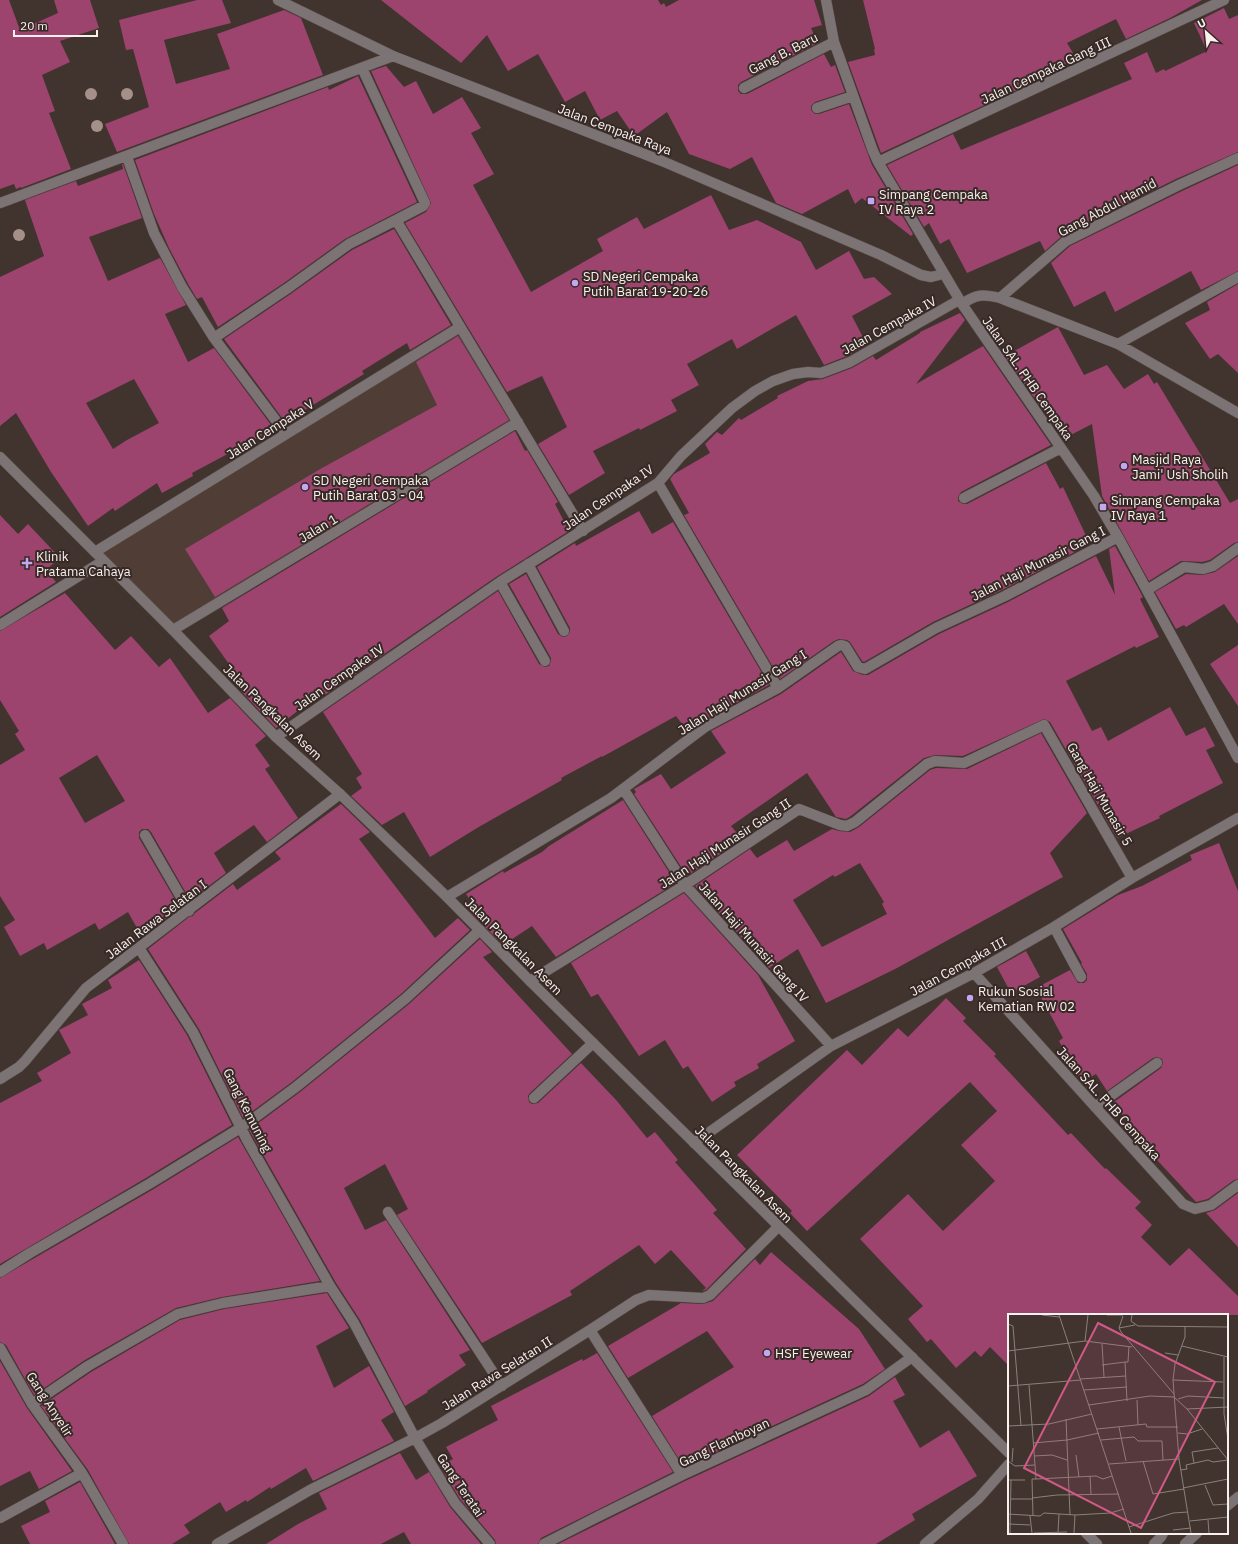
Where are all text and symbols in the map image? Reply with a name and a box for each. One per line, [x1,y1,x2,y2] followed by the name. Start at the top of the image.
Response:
[14,12,97,38] scale bar
[1186,12,1226,52] north arrow
[1195,15,1208,31] text: U
[20,18,48,33] text: 20 m
[746,29,821,78] street label: Gang B. Baru
[979,33,1114,108] street label: Jalan Cempaka Gang III
[555,100,674,159] street label: Jalan Cempaka Raya
[1055,174,1159,241] street label: Gang Abdul Hamid
[879,186,988,218] place label: Simpang Cempaka IV Raya 2
[866,196,876,206] marker: Simpang Cempaka IV Raya 2
[583,268,708,300] place label: SD Negeri Cempaka Putih Barat 19-20-26
[570,278,580,288] marker: SD Negeri Cempaka Putih Barat 19-20-26
[839,292,940,358] street label: Jalan Cempaka IV
[978,313,1077,444] street label: Jalan SAL. PHB Cempaka
[223,396,317,463] street label: Jalan Cempaka V
[1132,451,1228,483] place label: Masjid Raya Jami' Ush Sholih
[560,461,657,534] street label: Jalan Cempaka IV
[1119,461,1129,471] marker: Masjid Raya Jami' Ush Sholih
[313,472,429,504] place label: SD Negeri Cempaka Putih Barat 03 - 04
[300,482,310,492] marker: SD Negeri Cempaka Putih Barat 03 - 04
[1111,492,1220,524] place label: Simpang Cempaka IV Raya 1
[1098,502,1108,512] marker: Simpang Cempaka IV Raya 1
[296,510,341,547] street label: Jalan 1
[968,522,1108,605] street label: Jalan Haji Munasir Gang I
[36,548,131,580] place label: Klinik Pratama Cahaya
[21,557,33,569] marker: Klinik Pratama Cahaya
[291,640,387,715] street label: Jalan Cempaka IV
[675,646,810,739] street label: Jalan Haji Munasir Gang I
[220,661,326,764] street label: Jalan Pangkalan Asem
[1063,740,1136,849] street label: Gang Haji Munasir 5
[656,794,794,892] street label: Jalan Haji Munasir Gang II
[103,876,210,963] street label: Jalan Rawa Selatan I
[695,879,812,1006] street label: Jalan Haji Munasir Gang IV
[461,894,566,999] street label: Jalan Pangkalan Asem
[907,933,1010,1000] street label: Jalan Cempaka III
[978,983,1075,1015] place label: Rukun Sosial Kematian RW 02
[965,993,975,1003] marker: Rukun Sosial Kematian RW 02
[1053,1043,1164,1164] street label: Jalan SAL. PHB Cempaka
[219,1065,276,1155] street label: Gang Kemuning
[691,1122,796,1227] street label: Jalan Pangkalan Asem
[1008,1314,1228,1534] inset map
[439,1333,556,1414] street label: Jalan Rawa Selatan II
[775,1345,852,1362] place label: HSF Eyewear
[762,1348,772,1358] marker: HSF Eyewear
[22,1369,77,1440] street label: Gang Anyelir
[676,1414,772,1471] street label: Gang Flamboyan
[433,1450,488,1520] street label: Gang Teratai

